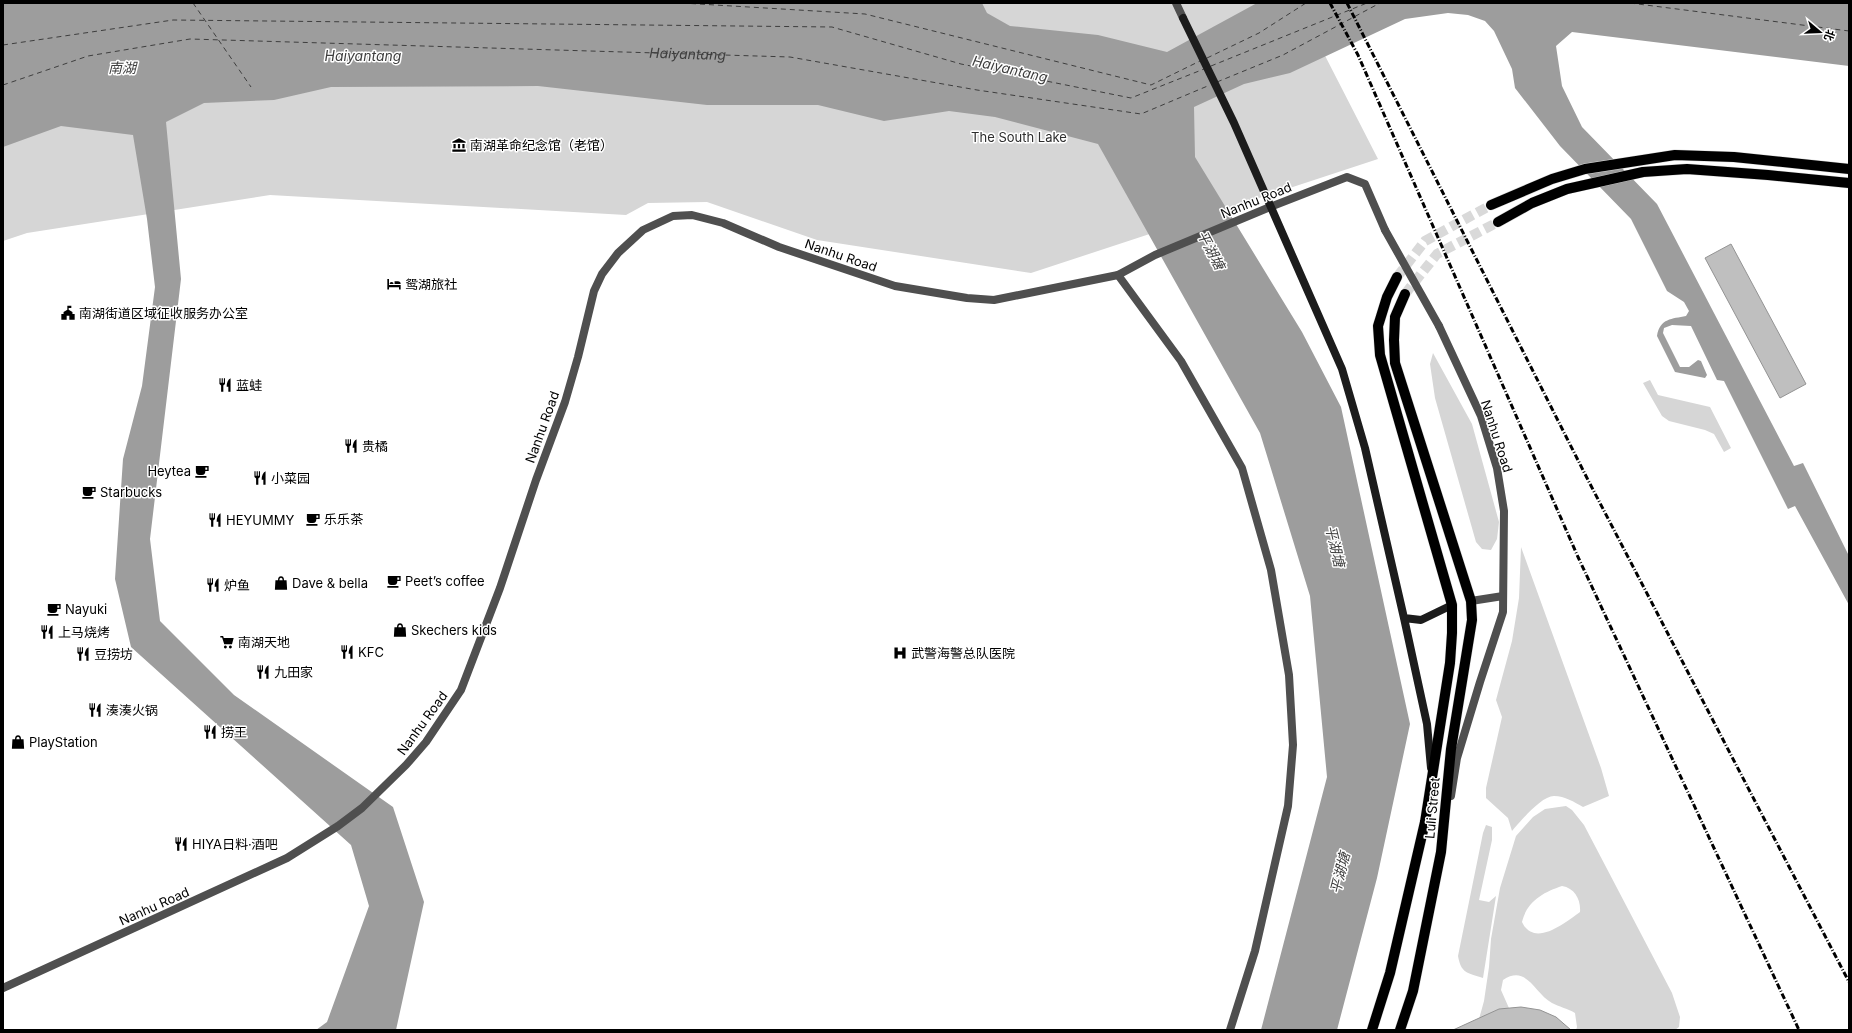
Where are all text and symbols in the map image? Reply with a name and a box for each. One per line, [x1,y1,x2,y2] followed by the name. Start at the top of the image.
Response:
[1800,12,1840,52] north arrow
[1821,28,1838,43] text: 北
[649,44,727,63] water label: Haiyantang
[325,47,402,64] water label: Haiyantang
[971,52,1050,86] water label: Haiyantang
[108,59,138,76] water label: 南湖
[971,129,1067,145] park label: The South Lake
[451,137,467,153] museum icon: 南湖革命纪念馆（老馆）
[470,137,613,153] place label: 南湖革命纪念馆（老馆）
[1218,179,1294,221] street label: Nanhu Road
[1194,227,1230,274] water label: 平湖塘
[803,235,879,275] street label: Nanhu Road
[386,276,402,292] hotel icon: 鸳湖旅社
[405,276,457,292] place label: 鸳湖旅社
[60,305,76,321] public building icon: 南湖街道区域征收服务办公室
[79,305,248,321] place label: 南湖街道区域征收服务办公室
[217,377,233,393] restaurant icon: 蓝蛙
[236,377,262,393] place label: 蓝蛙
[522,389,562,465] street label: Nanhu Road
[1478,398,1516,474] street label: Nanhu Road
[343,438,359,454] restaurant icon: 贵橘
[362,438,388,454] place label: 贵橘
[147,463,191,479] place label: Heytea
[194,463,210,479] cafe icon: Heytea
[252,470,268,486] restaurant icon: 小菜园
[271,470,310,486] place label: 小菜园
[81,484,97,500] cafe icon: Starbucks
[100,484,162,500] place label: Starbucks
[305,511,321,527] cafe icon: 乐乐茶
[324,511,364,527] place label: 乐乐茶
[207,512,223,528] restaurant icon: HEYUMMY
[226,512,294,528] place label: HEYUMMY
[1322,524,1349,570] water label: 平湖塘
[386,573,402,589] cafe icon: Peet’s coffee
[405,573,485,589] place label: Peet’s coffee
[273,575,289,591] shop icon: Dave & bella
[292,575,368,591] place label: Dave & bella
[205,577,221,593] restaurant icon: 炉鱼
[224,577,250,593] place label: 炉鱼
[46,601,62,617] cafe icon: Nayuki
[65,601,107,617] place label: Nayuki
[392,622,408,638] shop icon: Skechers kids
[411,622,497,638] place label: Skechers kids
[39,624,55,640] restaurant icon: 上马烧烤
[58,624,110,640] place label: 上马烧烤
[219,634,235,650] supermarket icon: 南湖天地
[238,634,290,650] place label: 南湖天地
[339,644,355,660] restaurant icon: KFC
[358,644,384,660] place label: KFC
[892,645,908,661] hospital icon: 武警海警总队医院
[911,645,1015,661] place label: 武警海警总队医院
[75,646,91,662] restaurant icon: 豆捞坊
[94,646,133,662] place label: 豆捞坊
[255,664,271,680] restaurant icon: 九田家
[274,664,313,680] place label: 九田家
[393,688,451,758] street label: Nanhu Road
[87,702,103,718] restaurant icon: 湊湊火锅
[106,702,158,718] place label: 湊湊火锅
[202,724,218,740] restaurant icon: 捞王
[221,724,247,740] place label: 捞王
[10,734,26,750] shop icon: PlayStation
[29,734,98,750] place label: PlayStation
[1421,777,1443,839] street label: Luli Street
[173,836,189,852] restaurant icon: HIYA日料·酒吧
[192,836,278,852] place label: HIYA日料·酒吧
[1326,849,1353,895] water label: 平湖塘
[116,883,192,929] street label: Nanhu Road

